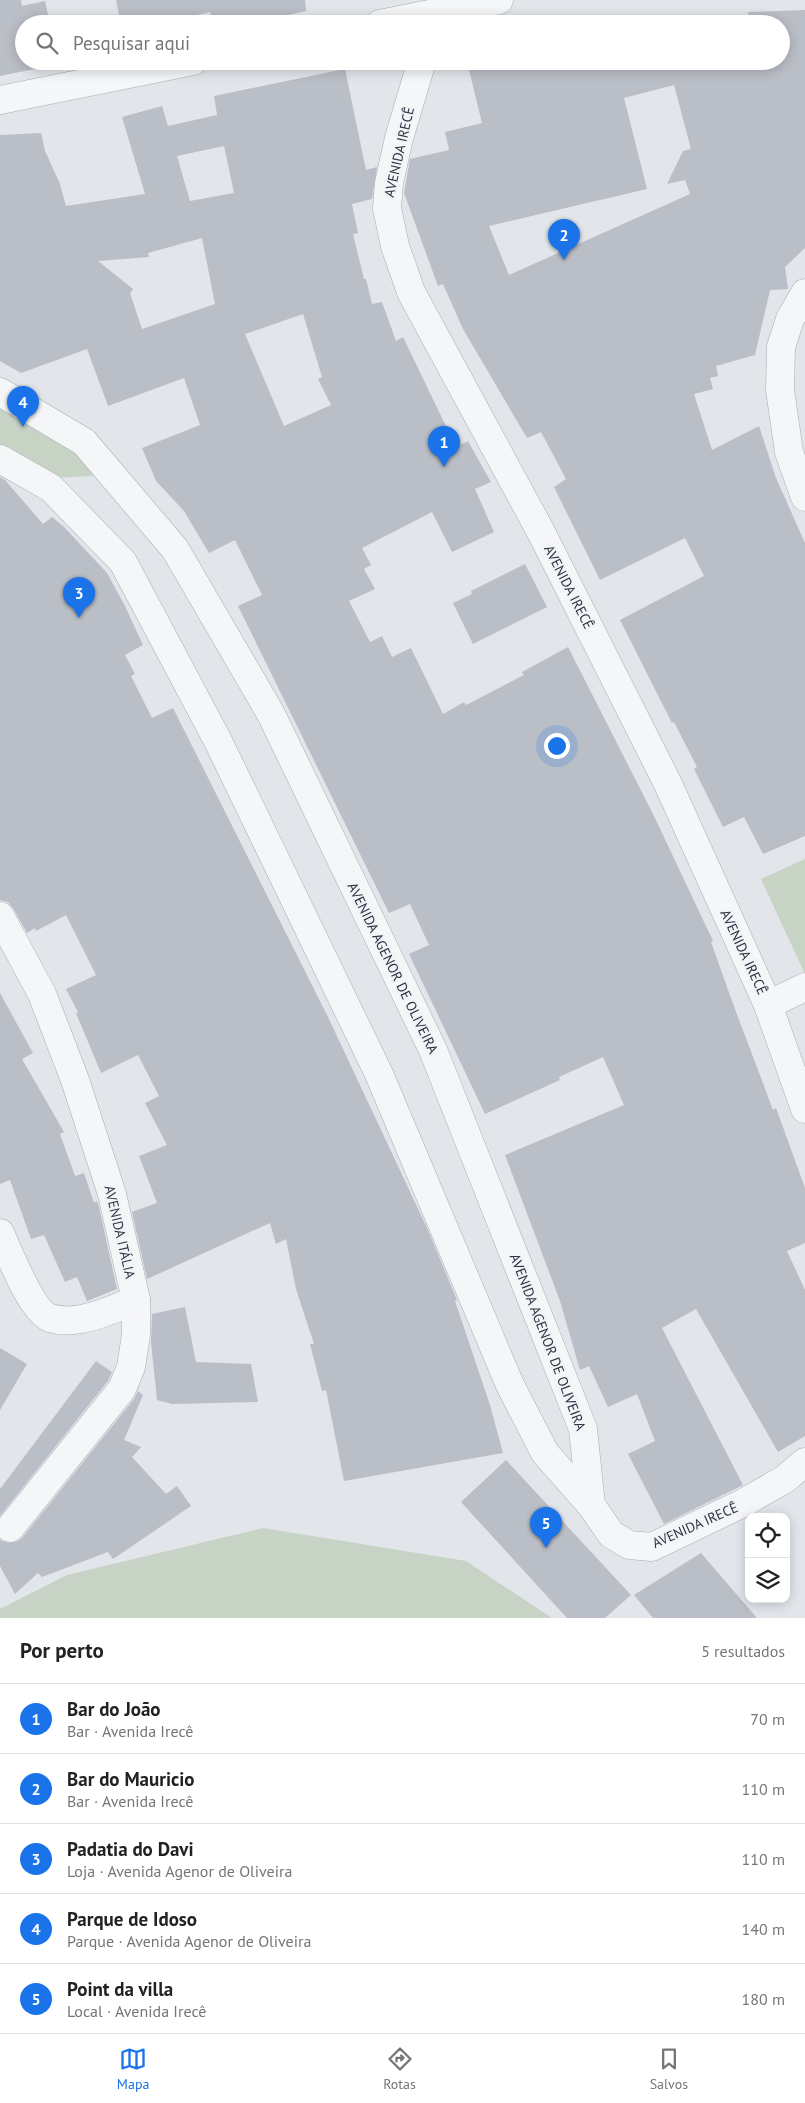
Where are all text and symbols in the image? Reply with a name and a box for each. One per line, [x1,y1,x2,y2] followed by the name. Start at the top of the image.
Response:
[15,15,790,70] search box
[33,29,61,57] icon: search
[73,31,190,55] text: Pesquisar aqui
[380,105,418,199] street label: AVENIDA IRECÊ
[548,219,580,260] pin: 2
[7,386,39,427] pin: 4
[428,426,460,467] pin: 1
[540,542,598,632] street label: AVENIDA IRECÊ
[63,577,95,618] pin: 3
[544,733,570,759] your location
[344,879,443,1057] street label: AVENIDA AGENOR DE OLIVEIRA
[716,906,772,998] street label: AVENIDA IRECÊ
[101,1184,140,1281] street label: AVENIDA ITÁLIA
[506,1251,590,1434] street label: AVENIDA AGENOR DE OLIVEIRA
[649,1498,741,1552] street label: AVENIDA IRECÊ
[530,1507,562,1548] pin: 5
[745,1513,790,1603] map controls
[745,1513,790,1558] button: locate
[745,1558,790,1603] button: layers
[20,1637,104,1664] text: Por perto
[701,1641,785,1661] text: 5 resultados
[67,1697,161,1721] text: Bar do João
[31,1709,41,1729] text: 1
[750,1709,785,1729] text: 70 m
[67,1721,193,1741] text: Bar · Avenida Irecê
[67,1767,195,1791] text: Bar do Mauricio
[31,1779,41,1799] text: 2
[742,1779,785,1799] text: 110 m
[67,1791,193,1811] text: Bar · Avenida Irecê
[67,1837,194,1861] text: Padatia do Davi
[31,1849,41,1869] text: 3
[742,1849,785,1869] text: 110 m
[67,1861,292,1881] text: Loja · Avenida Agenor de Oliveira
[67,1907,197,1931] text: Parque de Idoso
[31,1919,41,1939] text: 4
[742,1919,785,1939] text: 140 m
[67,1931,311,1951] text: Parque · Avenida Agenor de Oliveira
[67,1977,173,2001] text: Point da villa
[31,1989,41,2009] text: 5
[742,1989,785,2009] text: 180 m
[67,2001,206,2021] text: Local · Avenida Irecê
[117,2045,149,2093] tab: Mapa
[383,2045,416,2093] tab: Rotas
[650,2045,688,2093] tab: Salvos

